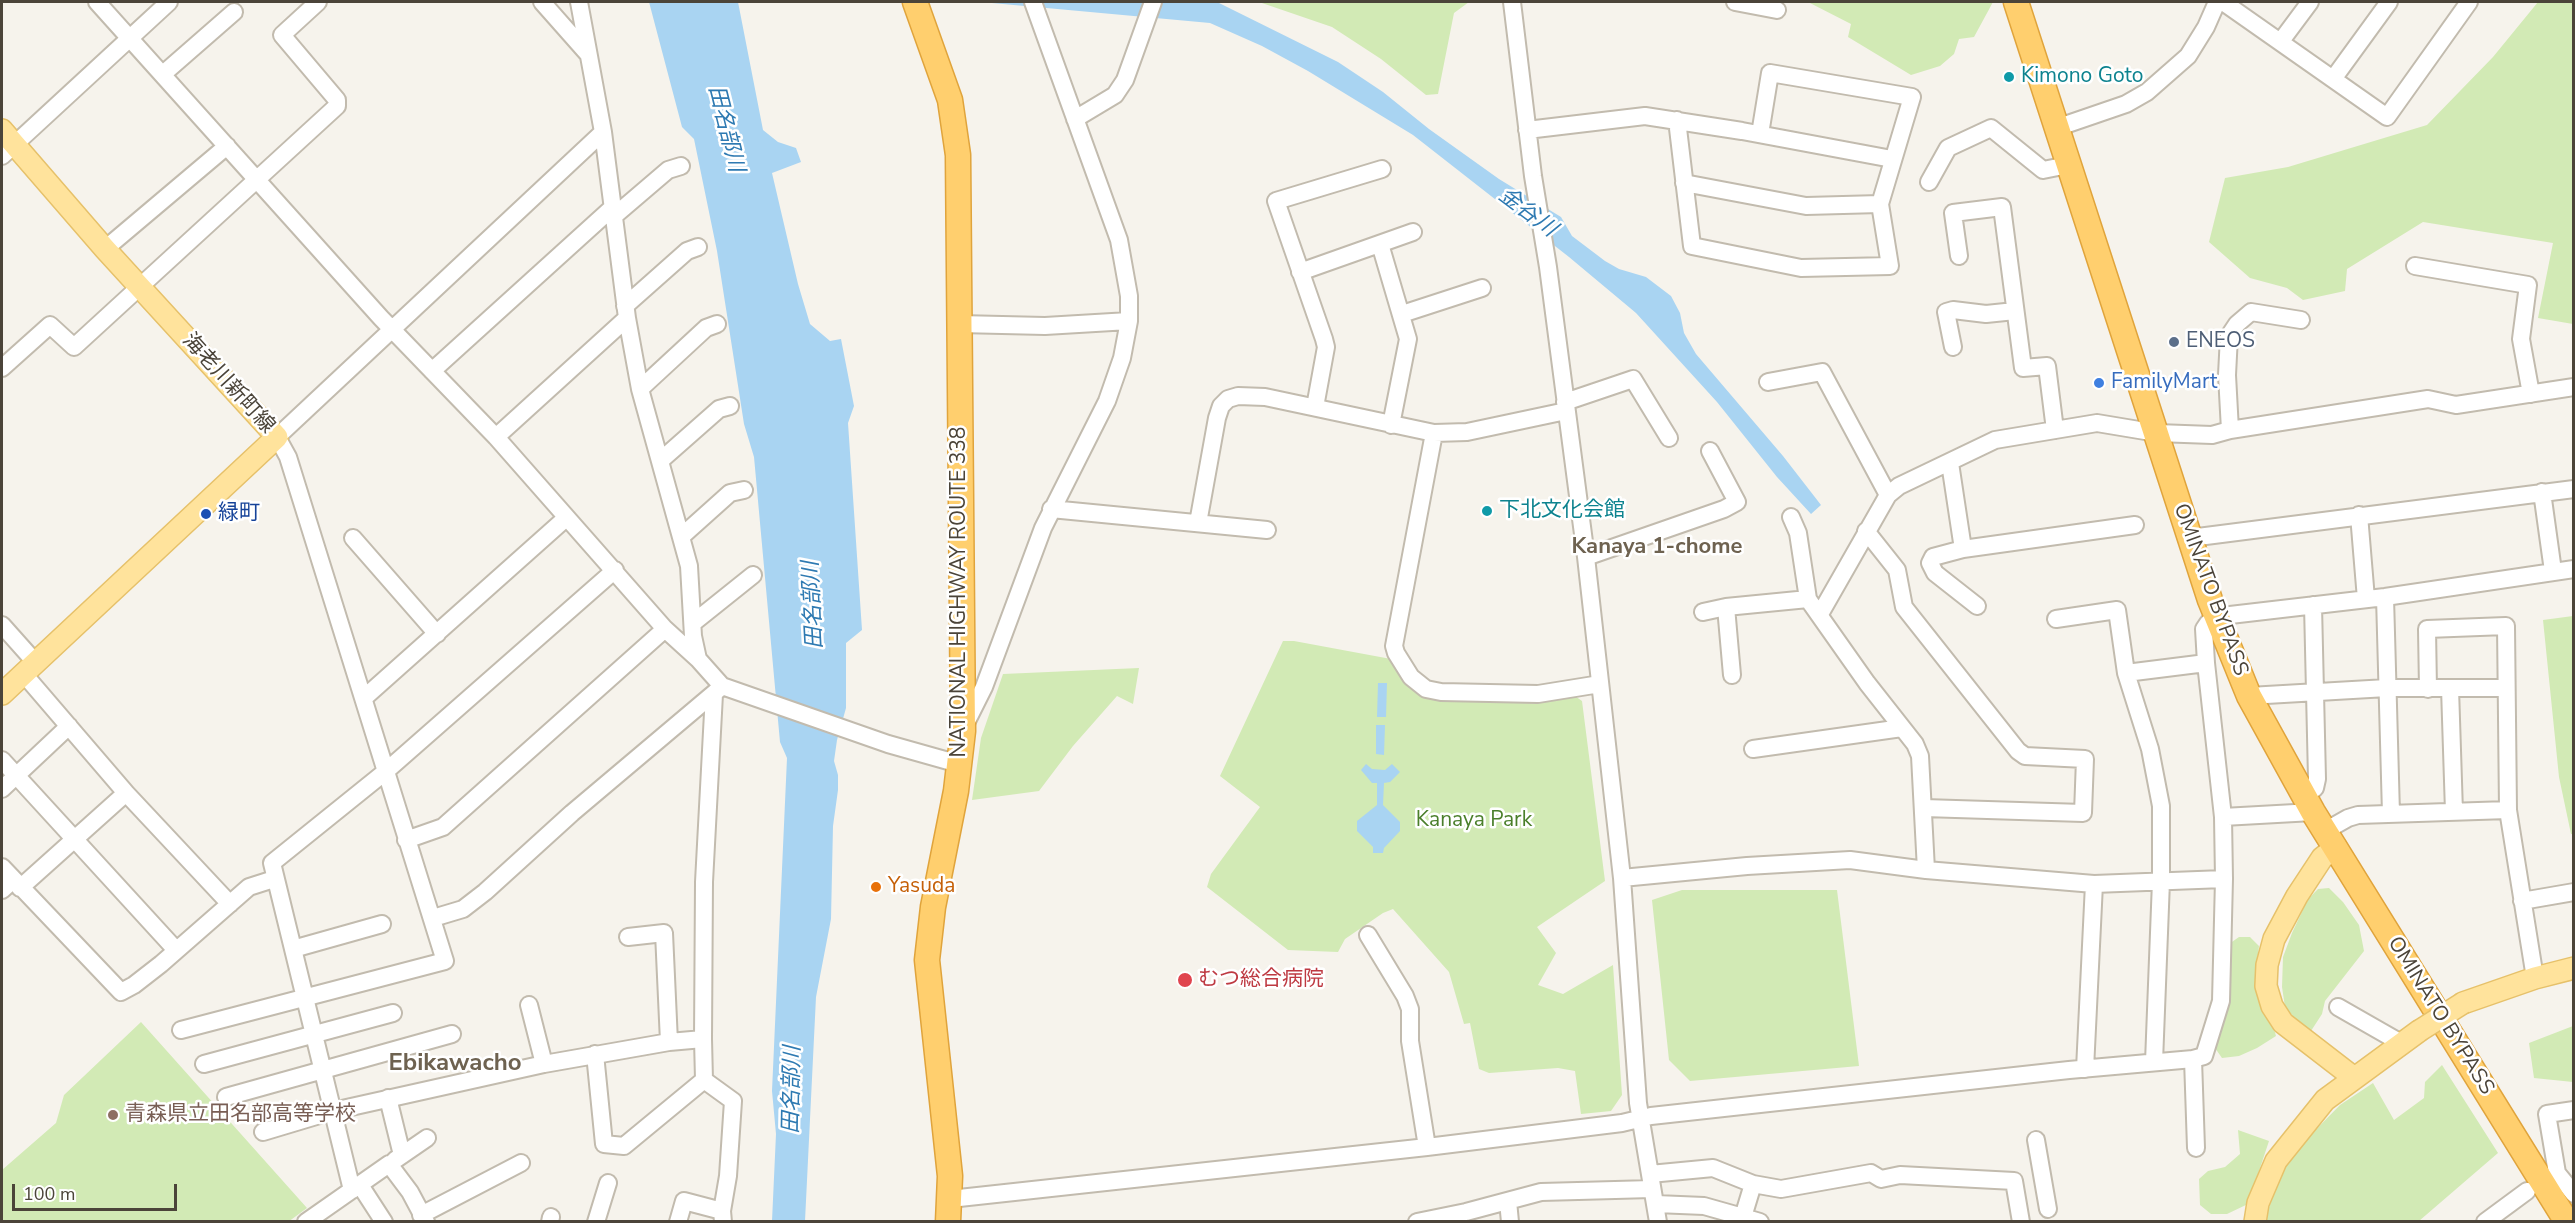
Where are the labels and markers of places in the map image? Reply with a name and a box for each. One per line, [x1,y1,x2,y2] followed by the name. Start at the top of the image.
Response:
[2021,64,2143,90] place label: Kimono Goto
[2002,70,2016,84] marker: Kimono Goto
[2186,329,2255,355] place label: ENEOS
[2167,335,2181,349] marker: ENEOS
[2111,370,2217,396] place label: FamilyMart
[2092,376,2106,390] marker: FamilyMart
[1499,498,1625,524] place label: 下北文化会館
[218,501,260,527] place label: 緑町
[1480,504,1494,518] marker: 下北文化会館
[199,507,213,521] marker: 緑町
[888,874,955,900] place label: Yasuda
[869,880,883,894] marker: Yasuda
[1198,967,1324,993] place label: むつ総合病院
[1176,971,1194,989] marker: むつ総合病院
[125,1102,356,1128] place label: 青森県立田名部高等学校
[106,1108,120,1122] marker: 青森県立田名部高等学校

